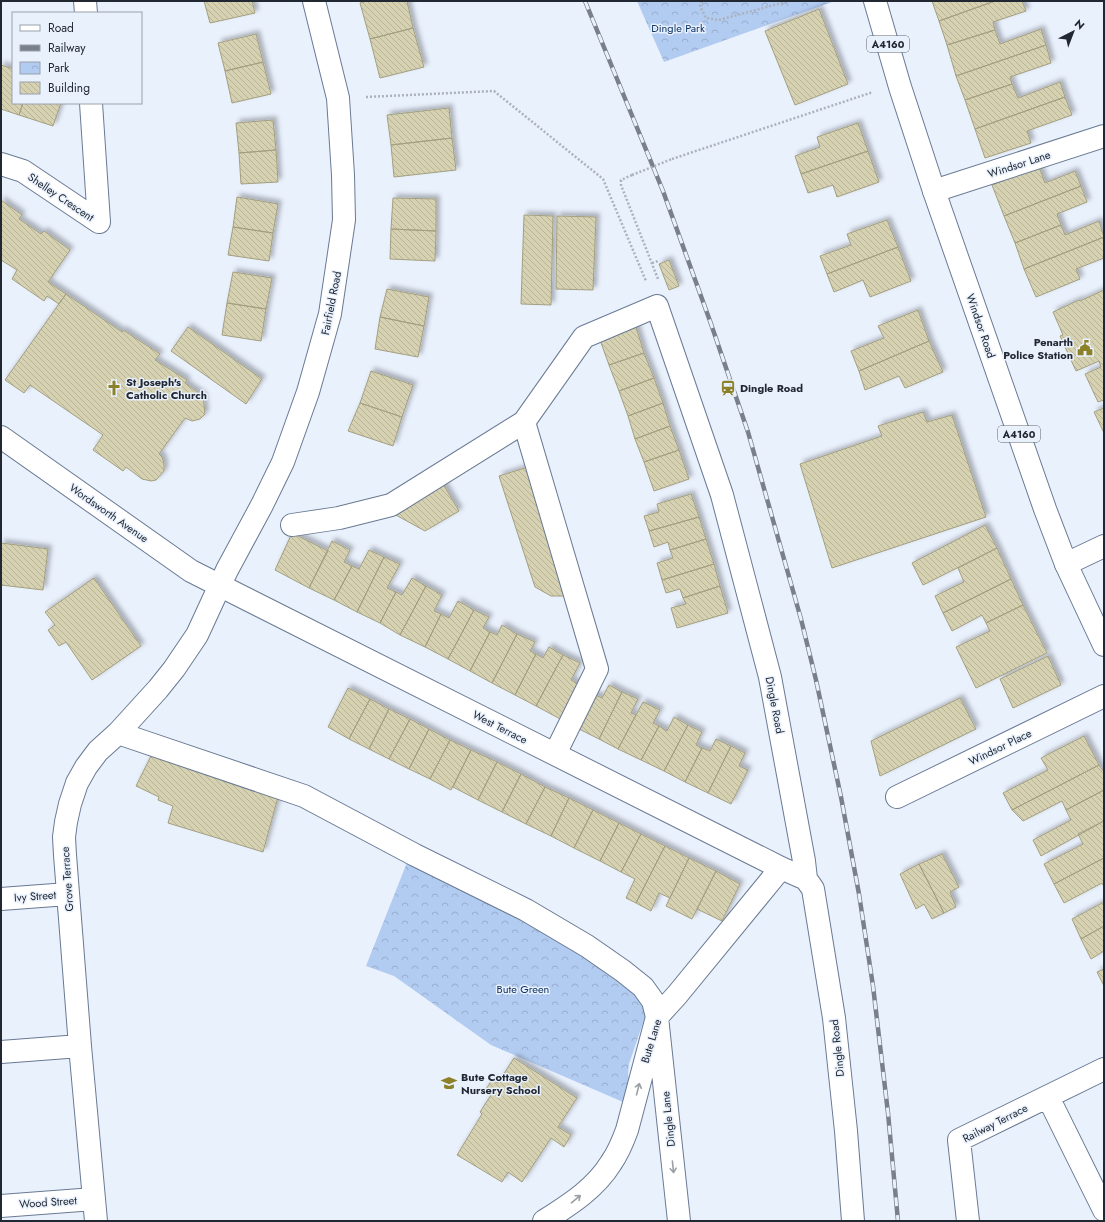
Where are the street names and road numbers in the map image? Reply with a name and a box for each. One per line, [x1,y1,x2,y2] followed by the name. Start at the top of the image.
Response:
[867,36,909,52] road number: A4160
[986,146,1053,182] street label: Windsor Lane
[25,169,98,225] street label: Shelley Crescent
[317,270,345,336] street label: Fairfield Road
[963,292,999,360] street label: Windsor Road
[998,426,1040,442] road number: A4160
[66,480,152,547] street label: Wordsworth Avenue
[762,675,788,735] street label: Dingle Road
[470,706,530,748] street label: West Terrace
[966,725,1034,769] street label: Windsor Place
[57,846,77,912] street label: Grove Terrace
[13,887,57,905] street label: Ivy Street
[637,1017,665,1065] street label: Bute Lane
[826,1019,848,1077] street label: Dingle Road
[657,1090,679,1147] street label: Dingle Lane
[960,1100,1031,1146] street label: Railway Terrace
[19,1192,78,1212] street label: Wood Street

